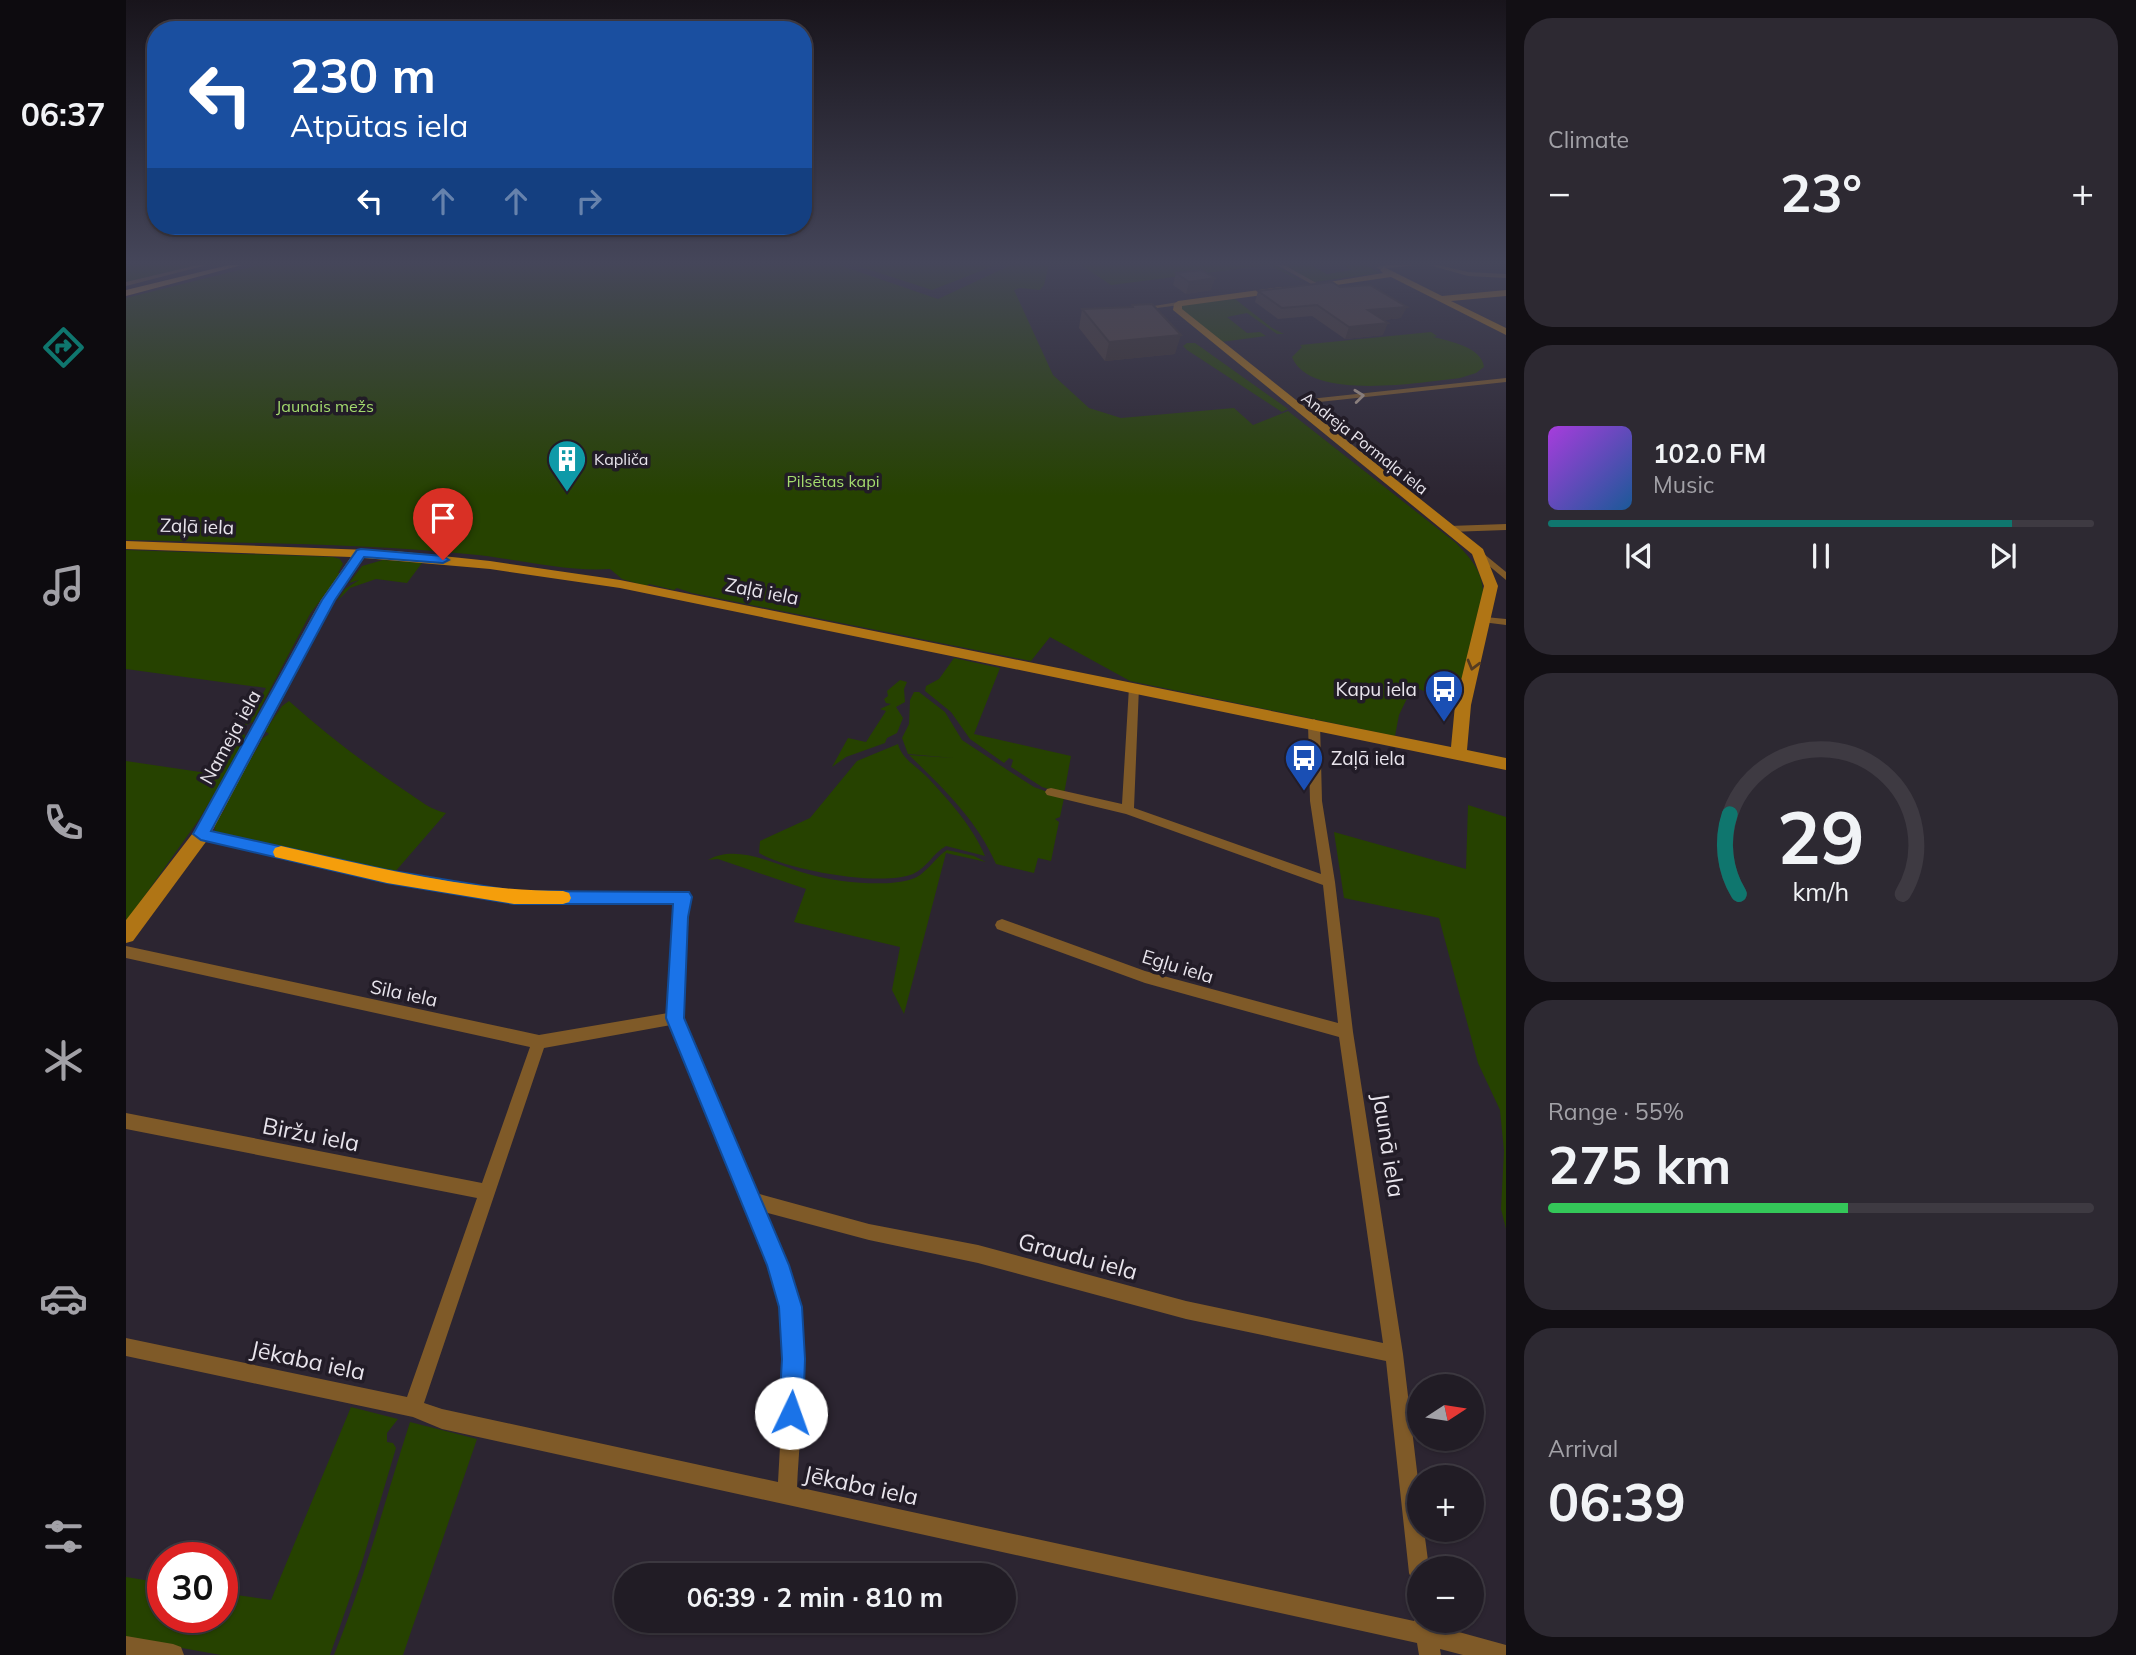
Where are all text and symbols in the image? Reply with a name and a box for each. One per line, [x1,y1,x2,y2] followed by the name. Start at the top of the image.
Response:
[290,44,436,105] text: 230 m
[175,49,266,140] icon: left
[21,94,105,134] text: 06:37
[290,105,468,145] text: Atpūtas iela
[1548,125,1629,154] text: Climate
[1780,160,1862,225] text: 23°
[1548,168,1571,216] text: −
[2071,168,2094,216] text: +
[351,182,389,220] icon: left
[424,182,462,220] icon: ahead
[497,182,535,220] icon: ahead
[570,182,608,220] icon: right
[39,323,88,372] icon: directions
[1298,387,1432,499] street label: Andreja Pormaļa iela
[1353,389,1364,404] one-way arrow
[276,396,374,416] park label: Jaunais mežs
[1653,437,1766,470] text: 102.0 FM
[546,438,588,493] building icon: Kapliča
[594,449,648,469] place label: Kapliča
[1653,470,1714,499] text: Music
[786,471,880,491] park label: Pilsētas kapi
[413,488,473,560] pin
[424,499,462,537] icon: arrive
[159,513,234,540] street label: Zaļā iela
[1620,537,1658,575] icon: previous
[1802,537,1840,575] icon: pause
[1984,537,2022,575] icon: next
[39,561,88,610] icon: music
[723,572,801,611] street label: Zaļā iela
[1467,659,1481,671] one-way arrow
[1423,668,1465,723] bus stop icon: Kapu iela
[1335,677,1417,701] place label: Kapu iela
[194,686,266,788] street label: Nameja iela
[1283,737,1325,792] bus stop icon: Zaļā iela
[1331,746,1405,771] place label: Zaļā iela
[1777,791,1865,882] text: 29
[39,798,88,847] icon: phone
[1793,875,1849,906] text: km/h
[1139,944,1217,989] street label: Egļu iela
[368,974,440,1012] street label: Sila iela
[39,1036,88,1085] icon: climate
[1366,1091,1412,1199] street label: Jaunā iela
[1548,1097,1684,1126] text: Range · 55%
[260,1110,362,1158] street label: Biržu iela
[1548,1132,1731,1197] text: 275 km
[1015,1226,1141,1286] street label: Graudu iela
[39,1274,88,1323] icon: car
[248,1334,368,1386] street label: Jēkaba iela
[1407,1374,1484,1451] north arrow
[1407,1374,1484,1633] map controls
[754,1376,828,1450] position arrow
[1548,1434,1618,1463] text: Arrival
[801,1459,921,1511] street label: Jēkaba iela
[1407,1465,1484,1542] button: +
[1548,1469,1686,1534] text: 06:39
[39,1512,88,1561] icon: filters
[147,1542,238,1633] speed limit sign: 30
[1407,1556,1484,1633] button: −
[687,1581,943,1614] text: 06:39 · 2 min · 810 m

